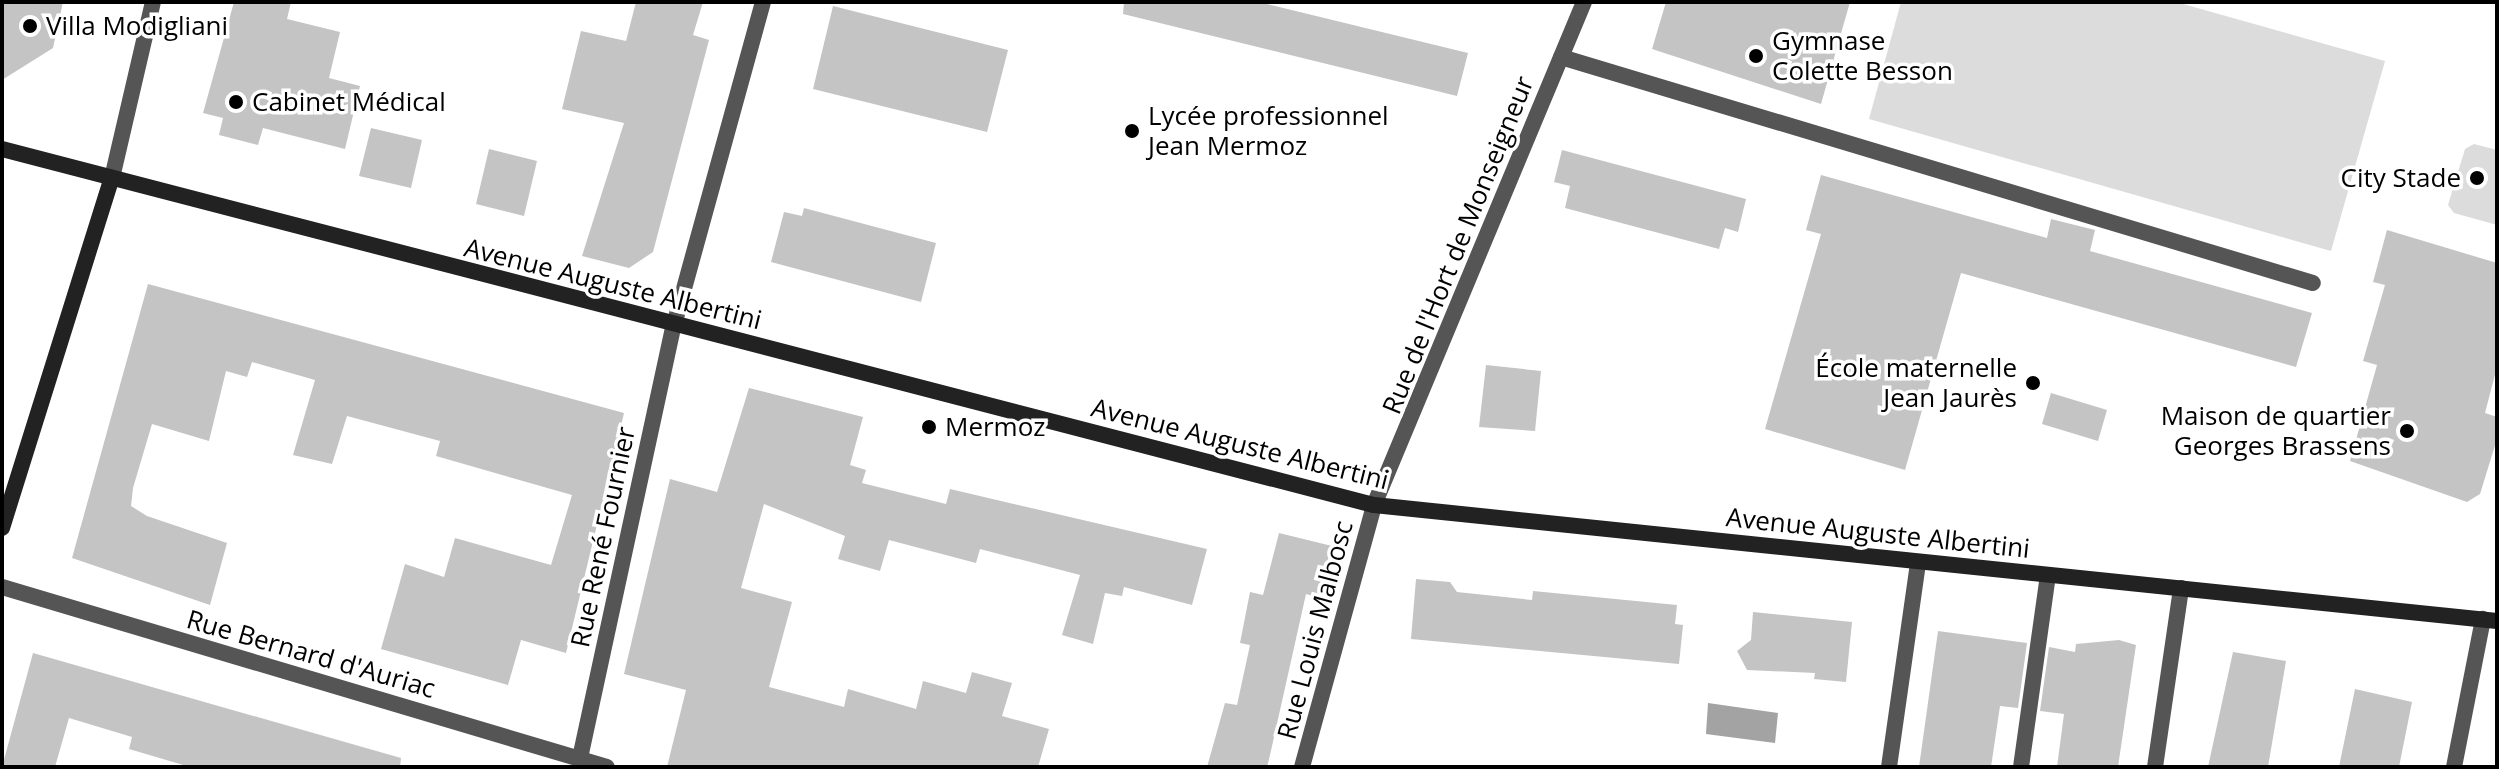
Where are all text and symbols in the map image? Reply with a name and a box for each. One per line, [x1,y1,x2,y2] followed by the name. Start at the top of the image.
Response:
[46,10,228,42] place label: Villa Modigliani
[21,17,39,35] marker: Villa Modigliani
[1772,25,1953,86] place label: Gymnase Colette Besson
[1747,47,1765,65] marker: Gymnase Colette Besson
[1376,72,1540,418] street label: Rue de l'Hort de Monseigneur
[252,86,446,118] place label: Cabinet Médical
[227,93,245,111] marker: Cabinet Médical
[1148,100,1389,162] place label: Lycée professionnel Jean Mermoz
[1123,122,1141,140] marker: Lycée professionnel Jean Mermoz
[2341,162,2461,194] place label: City Stade
[2468,169,2486,187] marker: City Stade
[461,232,765,336] street label: Avenue Auguste Albertini
[1815,352,2017,414] place label: École maternelle Jean Jaurès
[2024,374,2042,392] marker: École maternelle Jean Jaurès
[1088,392,1392,496] street label: Avenue Auguste Albertini
[2161,400,2391,462] place label: Maison de quartier Georges Brassens
[945,411,1046,443] place label: Mermoz
[920,418,938,436] marker: Mermoz
[2398,422,2416,440] marker: Maison de quartier Georges Brassens
[564,424,642,650] street label: Rue René Fournier
[1725,502,2031,564] street label: Avenue Auguste Albertini
[1271,517,1359,743] street label: Rue Louis Malbosc
[183,604,439,704] street label: Rue Bernard d'Auriac

